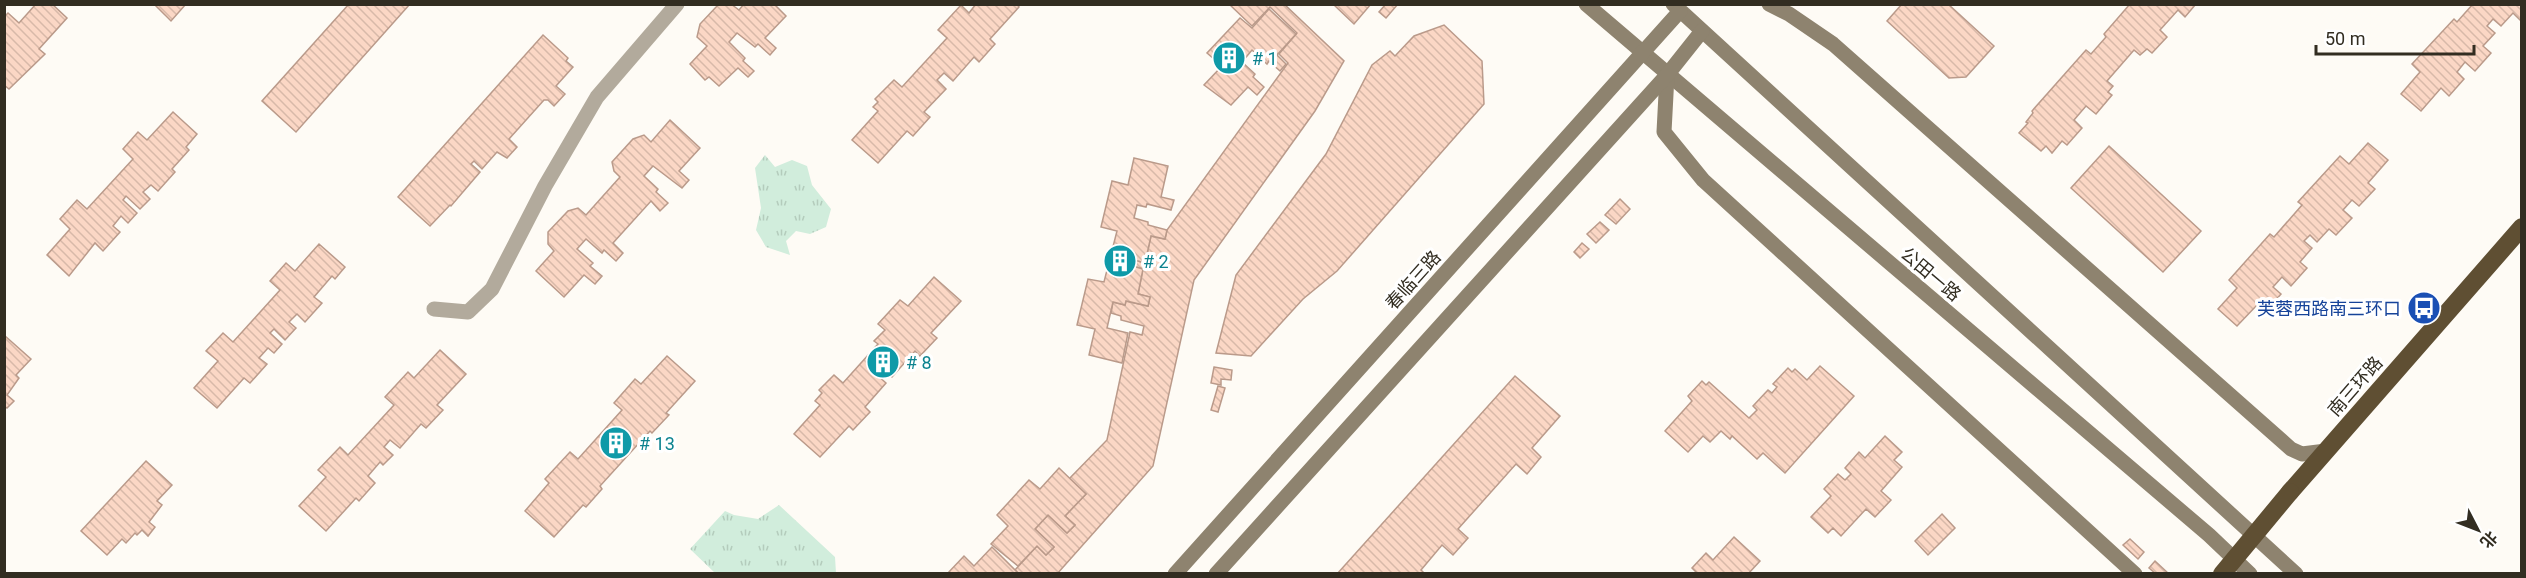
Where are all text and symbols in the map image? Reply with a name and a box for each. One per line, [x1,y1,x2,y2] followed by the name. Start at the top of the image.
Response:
[2316,18,2474,56] scale bar
[2325,28,2365,49] text: 50 m
[1211,40,1247,76] building icon: # 1
[1252,48,1278,69] place label: # 1
[1102,243,1138,279] building icon: # 2
[1897,243,1965,305] street label: 公田一路
[1381,246,1445,314] street label: 春临三路
[1143,251,1169,272] place label: # 2
[2406,290,2442,326] bus stop icon: 芙蓉西路南三环口
[2257,298,2401,319] place label: 芙蓉西路南三环口
[865,344,901,380] building icon: # 8
[906,352,932,373] place label: # 8
[2323,352,2387,420] street label: 南三环路
[598,425,634,461] building icon: # 13
[639,433,675,454] place label: # 13
[2448,500,2508,560] north arrow
[2476,527,2501,552] text: 北

